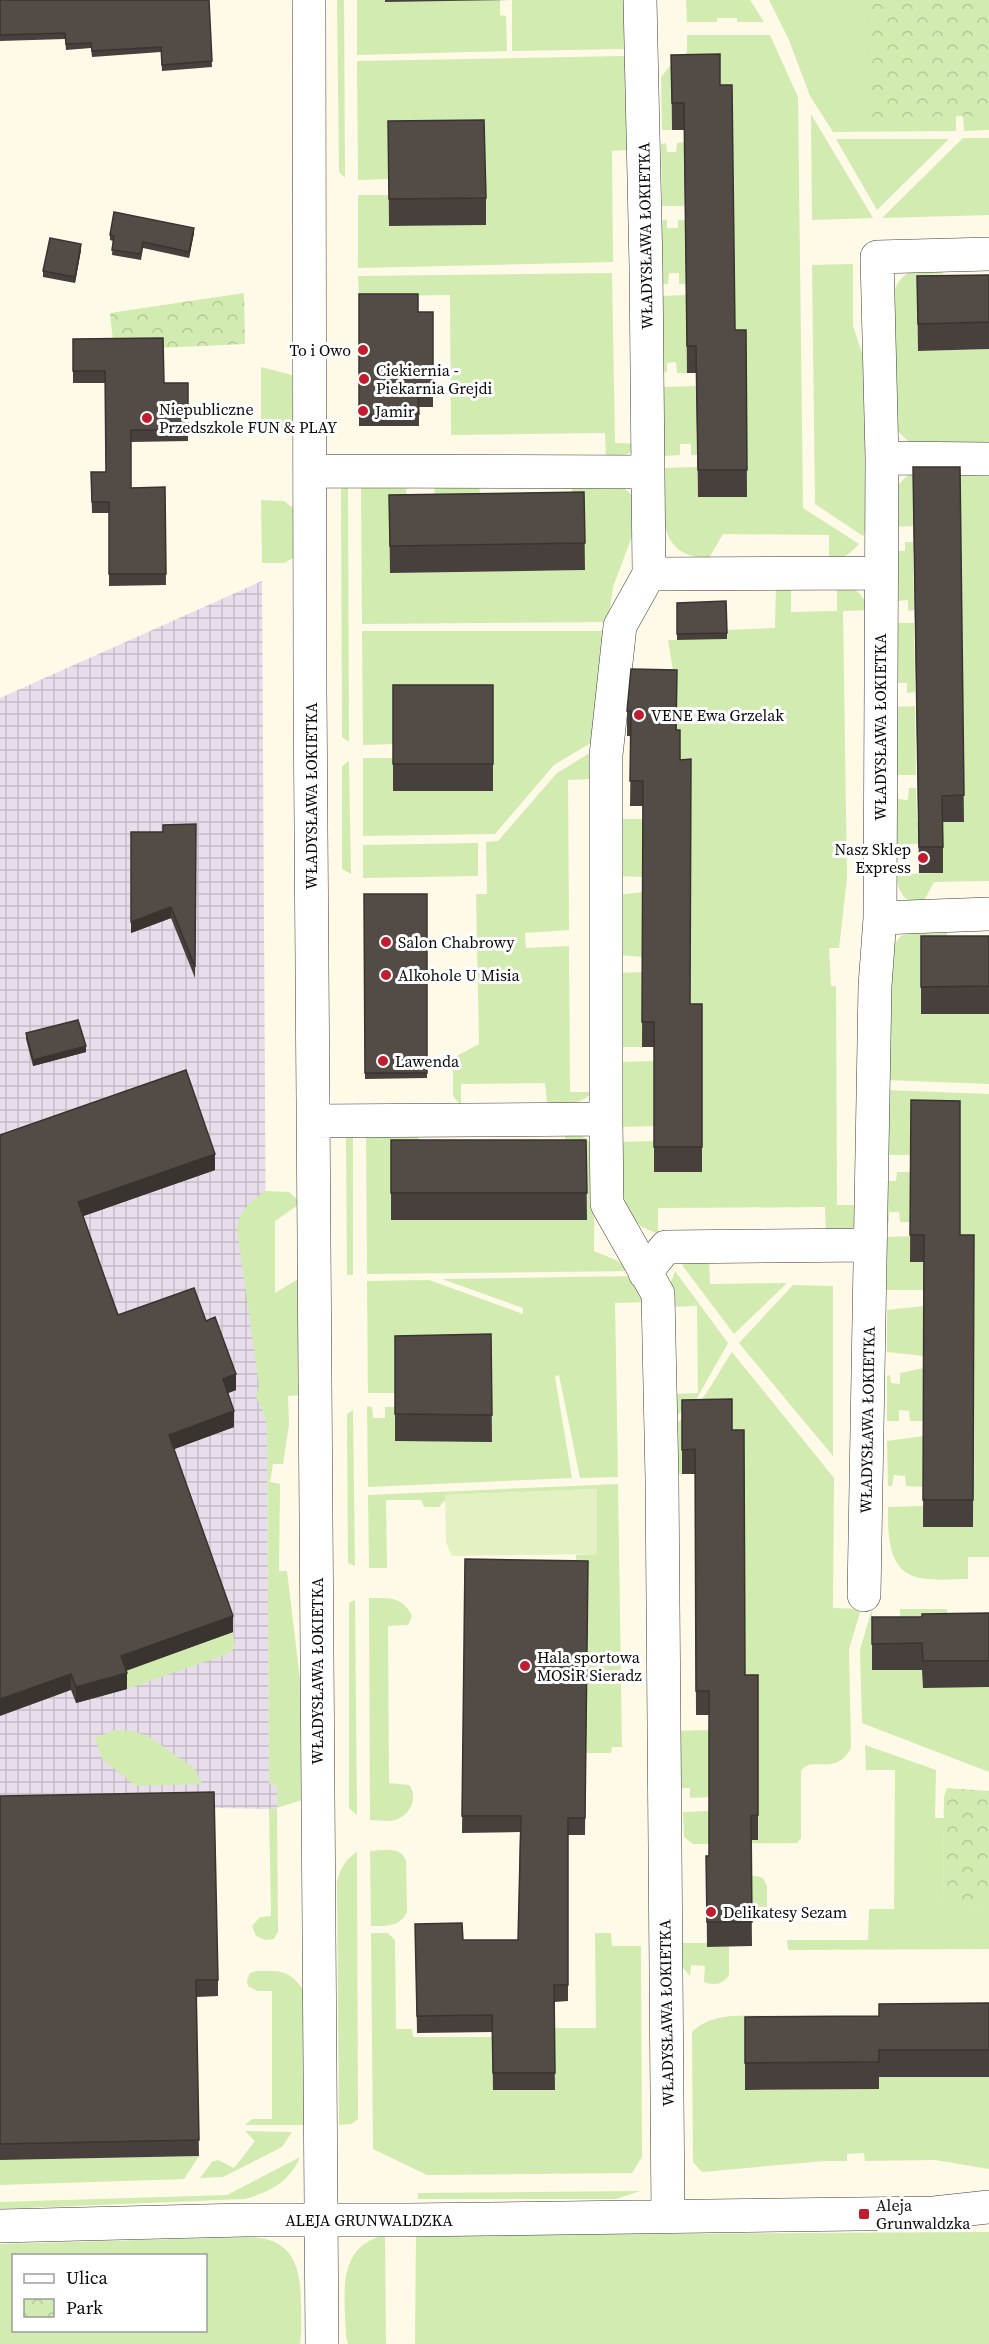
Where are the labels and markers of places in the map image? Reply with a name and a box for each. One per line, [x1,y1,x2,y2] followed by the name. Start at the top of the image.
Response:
[289,339,351,361] place label: To i Owo
[356,343,370,357] marker: To i Owo
[376,359,492,399] place label: Ciekiernia - Piekarnia Grejdi
[357,372,371,386] marker: Ciekiernia - Piekarnia Grejdi
[159,398,337,438] place label: Niepubliczne Przedszkole FUN & PLAY
[374,400,415,422] place label: Jamir
[356,404,370,418] marker: Jamir
[140,411,154,425] marker: Niepubliczne Przedszkole FUN & PLAY
[651,704,784,726] place label: VENE Ewa Grzelak
[632,708,646,722] marker: VENE Ewa Grzelak
[834,838,911,878] place label: Nasz Sklep Express
[916,851,930,865] marker: Nasz Sklep Express
[398,931,515,953] place label: Salon Chabrowy
[379,935,393,949] marker: Salon Chabrowy
[398,964,521,986] place label: Alkohole U Misia
[379,968,393,982] marker: Alkohole U Misia
[395,1050,460,1072] place label: Lawenda
[376,1054,390,1068] marker: Lawenda
[537,1646,642,1686] place label: Hala sportowa MOSiR Sieradz
[518,1659,532,1673] marker: Hala sportowa MOSiR Sieradz
[723,1901,847,1923] place label: Delikatesy Sezam
[704,1905,718,1919] marker: Delikatesy Sezam
[876,2194,971,2234] place label: Aleja Grunwaldzka
[857,2207,871,2221] marker: Aleja Grunwaldzka

